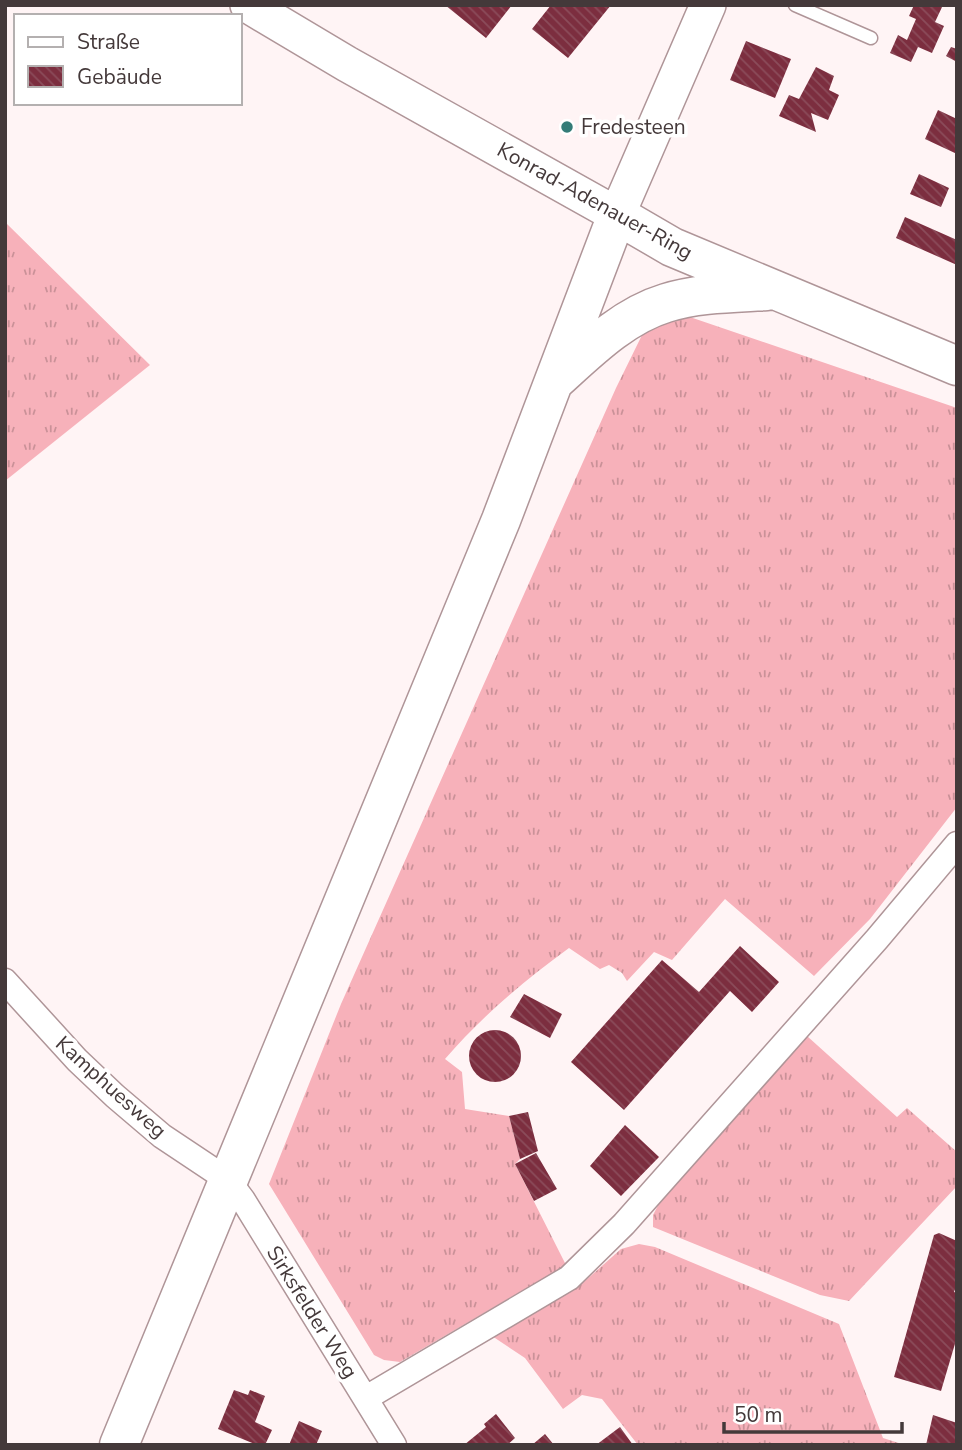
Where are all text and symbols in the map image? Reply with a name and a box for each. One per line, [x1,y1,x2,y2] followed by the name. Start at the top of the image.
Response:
[14,14,242,105] legend
[77,28,140,56] text: Straße
[77,63,162,91] text: Gebäude
[581,113,686,141] place label: Fredesteen
[559,119,575,135] marker: Fredesteen
[492,136,698,266] street label: Konrad-Adenauer-Ring
[50,1030,172,1144] street label: Kamphuesweg
[260,1240,364,1384] street label: Sirksfelder Weg
[724,1390,902,1434] scale bar
[734,1401,783,1429] text: 50 m

